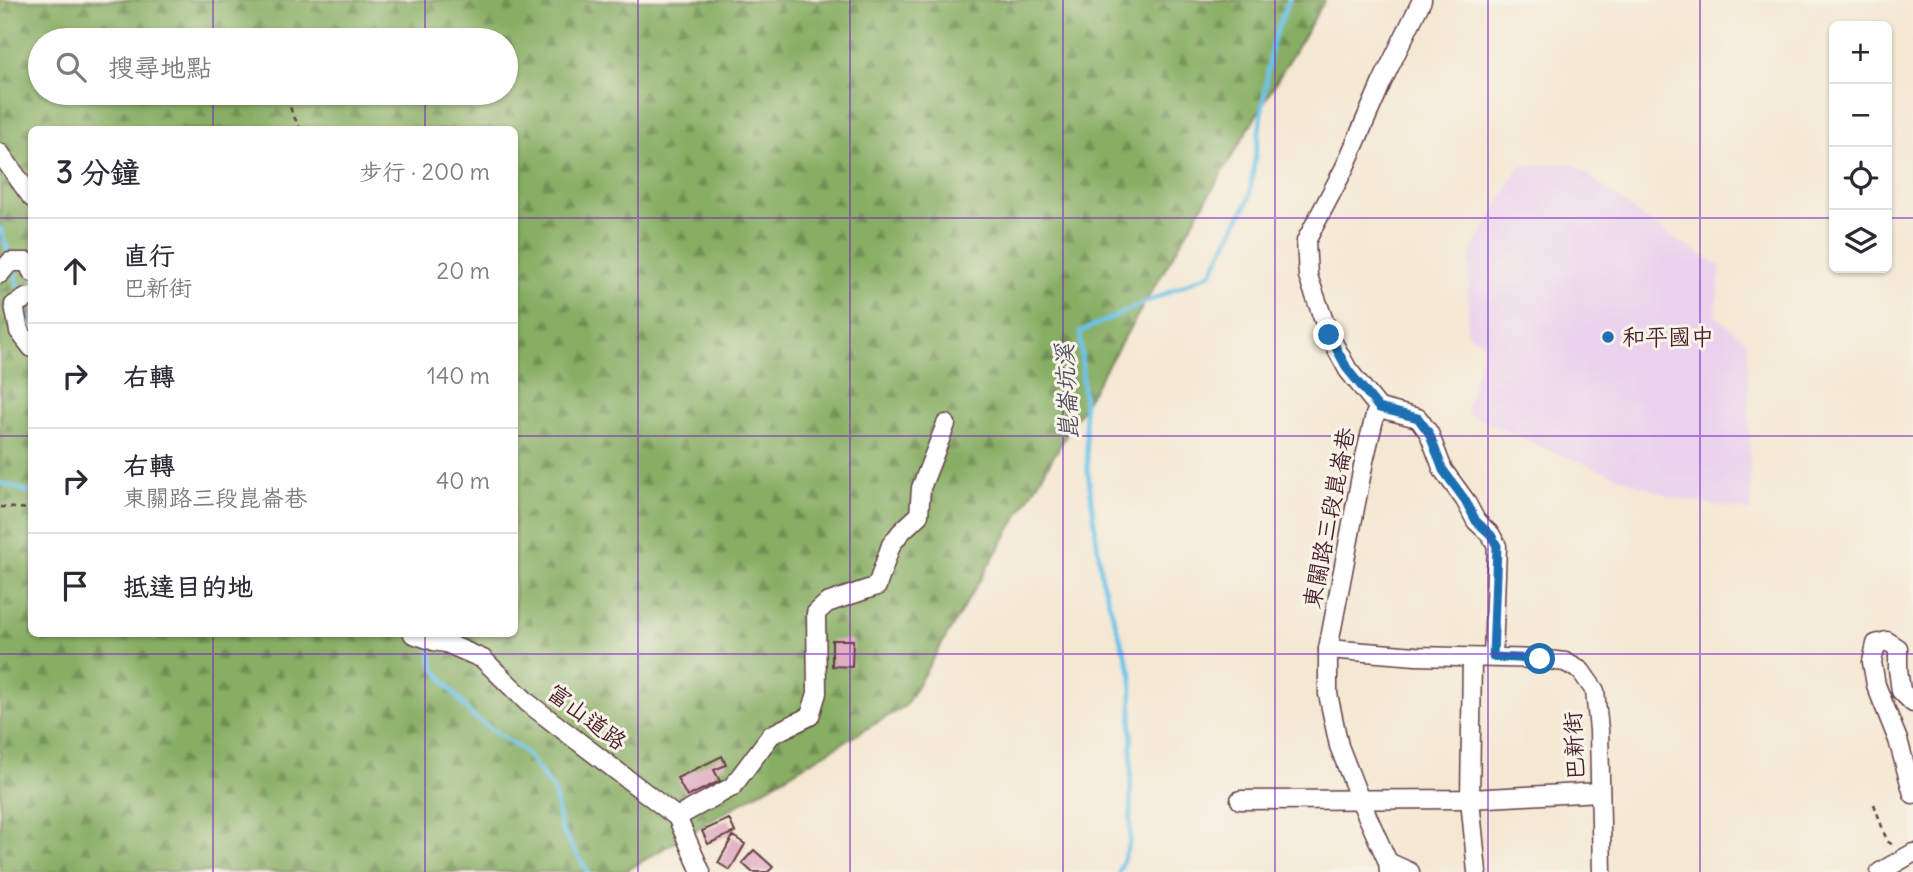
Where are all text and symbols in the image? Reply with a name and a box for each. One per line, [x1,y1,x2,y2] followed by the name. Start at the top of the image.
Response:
[1829,21,1892,273] map controls
[1829,21,1892,84] button: +
[28,28,518,105] search box
[52,48,90,86] icon: search
[108,51,212,84] text: 搜尋地點
[1829,84,1892,147] button: −
[1829,147,1892,210] button: locate
[56,153,140,191] text: 3 分鐘
[359,157,490,186] text: 步行 · 200 m
[1829,210,1892,273] button: layers
[123,239,175,272] text: 直行
[56,252,94,290] icon: ahead
[437,256,490,285] text: 20 m
[123,273,192,302] text: 巴新街
[1313,319,1344,350] route end
[1622,322,1714,351] place label: 和平國中
[1600,329,1616,345] marker: 和平國中
[1048,341,1083,441] water label: 崑崙坑溪
[56,357,94,395] icon: right
[123,360,175,393] text: 右轉
[427,361,490,390] text: 140 m
[1297,424,1360,611] street label: 東關路三段崑崙巷
[123,449,175,482] text: 右轉
[56,462,94,500] icon: right
[436,466,490,495] text: 40 m
[123,483,307,512] text: 東關路三段崑崙巷
[56,567,94,605] icon: arrive
[123,570,253,603] text: 抵達目的地
[1524,643,1555,674] route start
[542,677,633,756] street label: 富山道路
[1557,711,1590,781] street label: 巴新街

